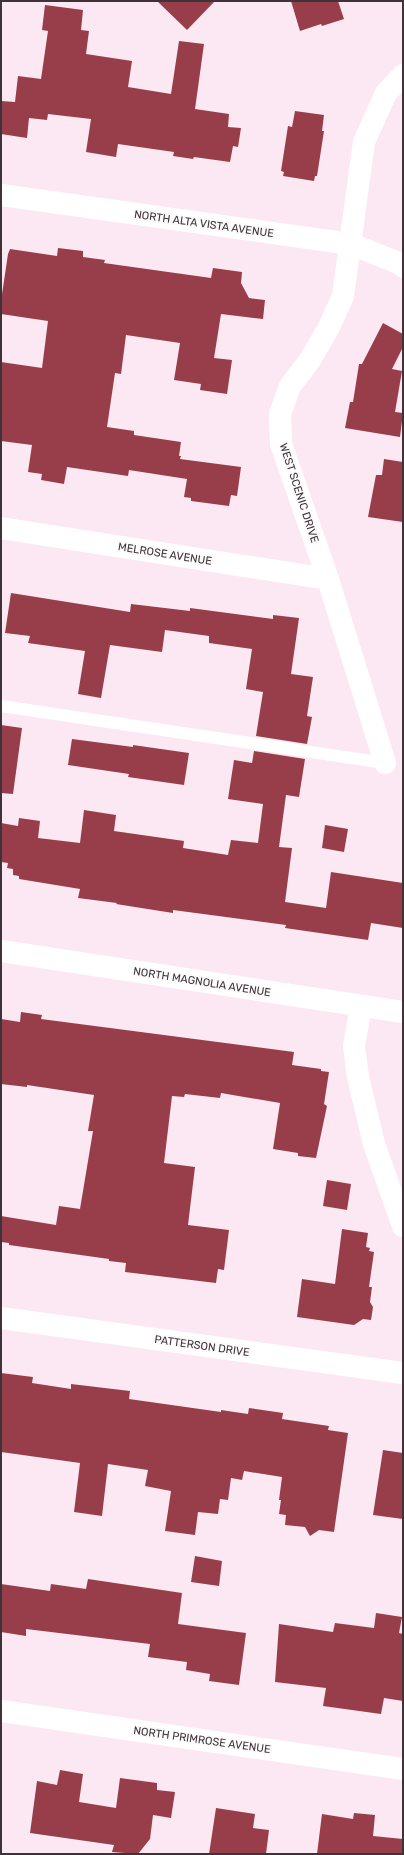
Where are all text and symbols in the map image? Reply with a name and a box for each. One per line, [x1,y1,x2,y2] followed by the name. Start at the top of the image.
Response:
[133,208,275,240] street label: NORTH ALTA VISTA AVENUE
[277,441,321,545] street label: WEST SCENIC DRIVE
[117,540,213,568] street label: MELROSE AVENUE
[132,965,272,999] street label: NORTH MAGNOLIA AVENUE
[154,1333,251,1359] street label: PATTERSON DRIVE
[133,1724,272,1756] street label: NORTH PRIMROSE AVENUE

